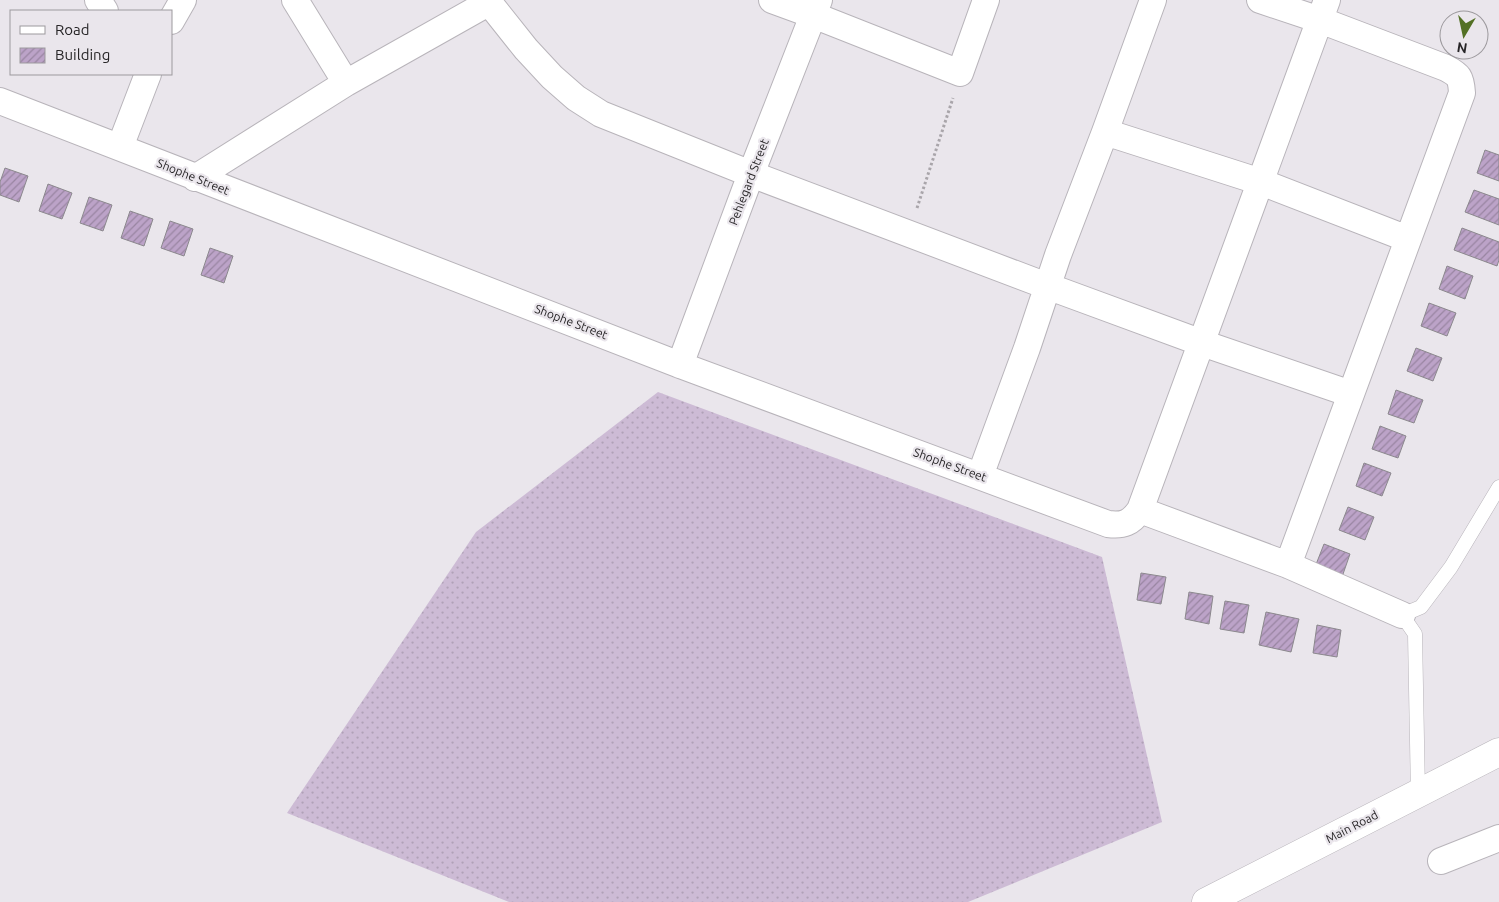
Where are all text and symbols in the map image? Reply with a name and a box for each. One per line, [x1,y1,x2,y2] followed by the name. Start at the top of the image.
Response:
[10,10,172,75] legend
[1439,10,1489,60] north arrow
[55,21,90,38] text: Road
[1456,39,1468,57] text: N
[55,46,110,63] text: Building
[726,137,771,227] street label: Pehlegard Street
[155,156,232,197] street label: Shophe Street
[533,302,610,341] street label: Shophe Street
[912,445,989,484] street label: Shophe Street
[1324,808,1380,845] street label: Main Road

